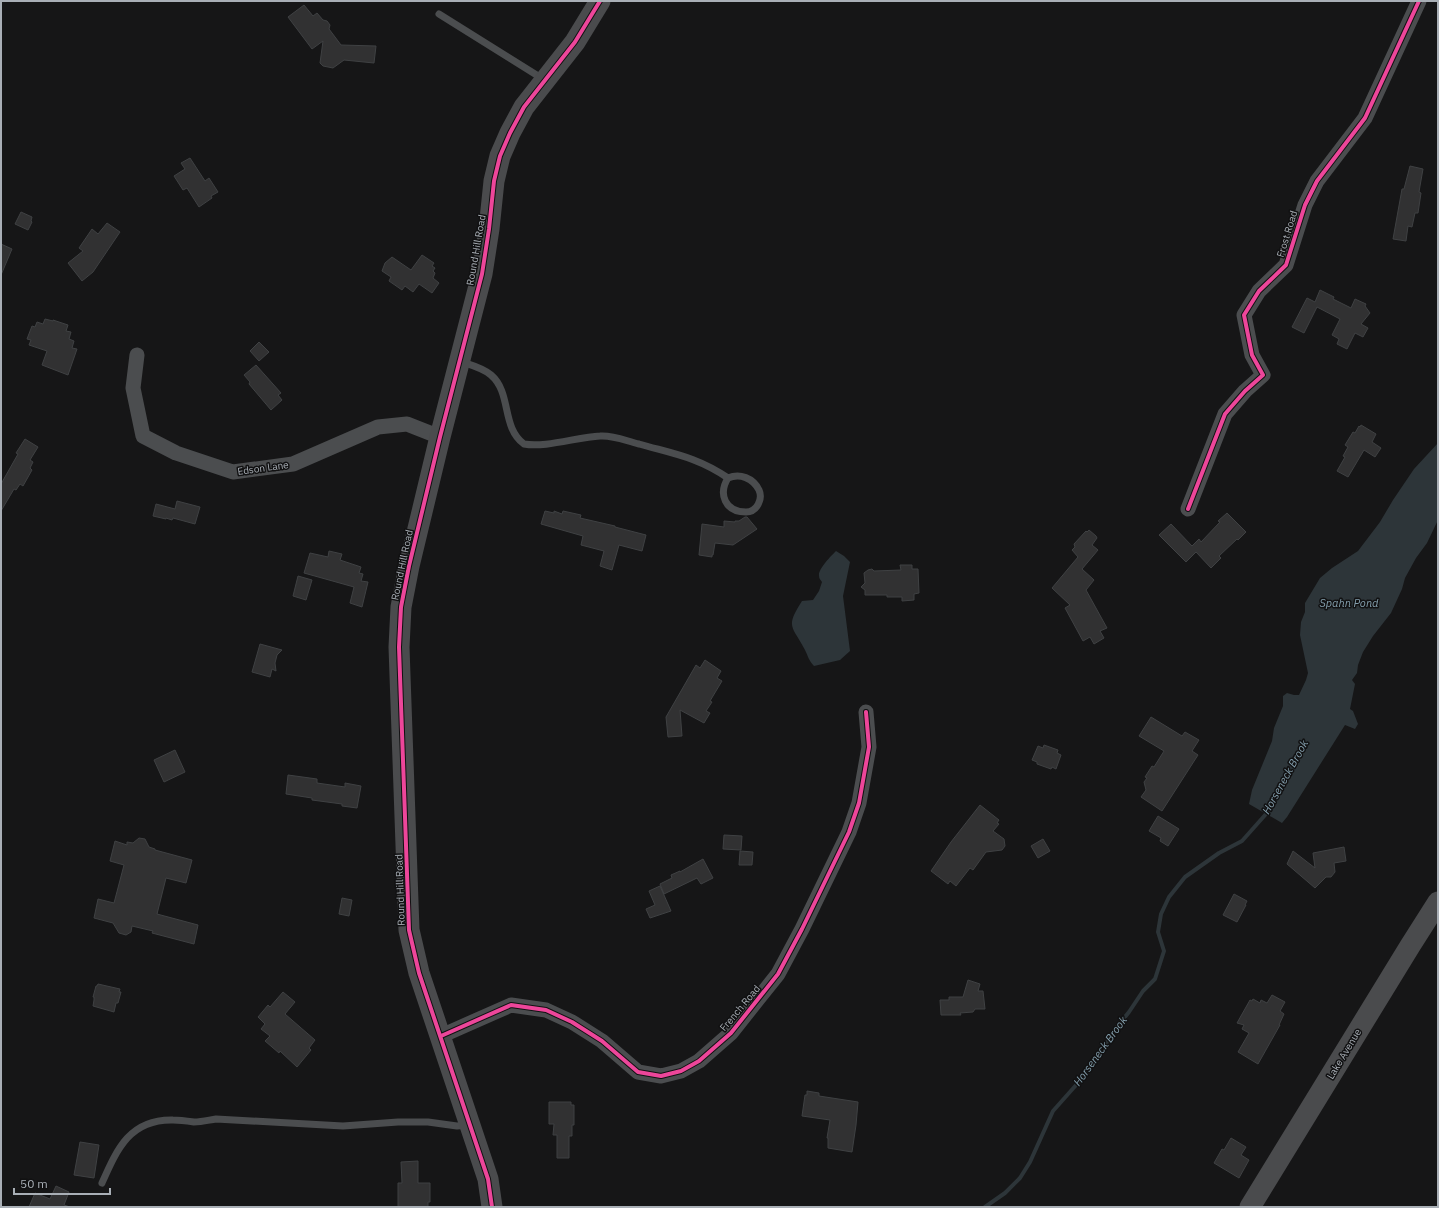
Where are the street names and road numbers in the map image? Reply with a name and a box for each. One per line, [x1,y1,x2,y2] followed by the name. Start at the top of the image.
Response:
[1274,209,1300,259] street label: Frost Road
[463,214,489,286] street label: Round Hill Road
[237,458,290,478] street label: Edson Lane
[388,529,416,601] street label: Round Hill Road
[392,854,408,926] street label: Round Hill Road
[717,982,763,1034] street label: French Road
[1324,1026,1364,1082] street label: Lake Avenue

